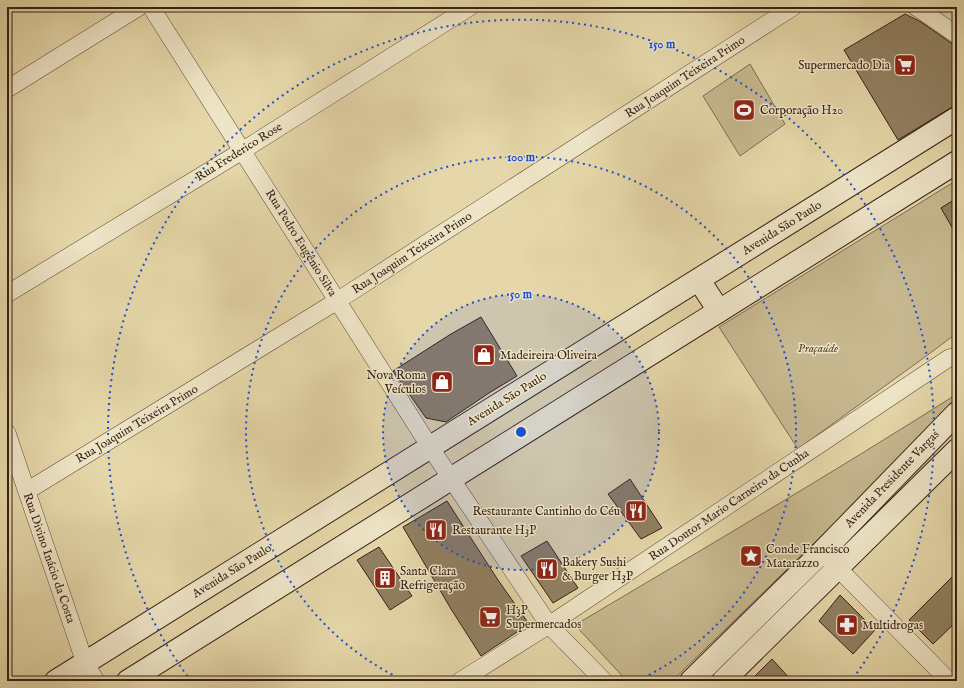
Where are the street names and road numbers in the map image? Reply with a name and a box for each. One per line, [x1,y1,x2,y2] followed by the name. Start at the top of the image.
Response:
[622,32,749,122] street label: Rua Joaquim Teixeira Primo
[193,119,286,185] street label: Rua Frederico Rose
[262,187,340,300] street label: Rua Pedro Eugênio Silva
[739,197,825,259] street label: Avenida São Paulo
[349,208,476,298] street label: Rua Joaquim Teixeira Primo
[464,368,550,430] street label: Avenida São Paulo
[73,381,202,467] street label: Rua Joaquim Teixeira Primo
[841,427,942,532] street label: Avenida Presidente Vargas
[646,445,813,564] street label: Rua Doutor Mario Carneiro da Cunha
[20,491,79,626] street label: Rua Divino Inácio da Costa
[189,540,275,602] street label: Avenida São Paulo

